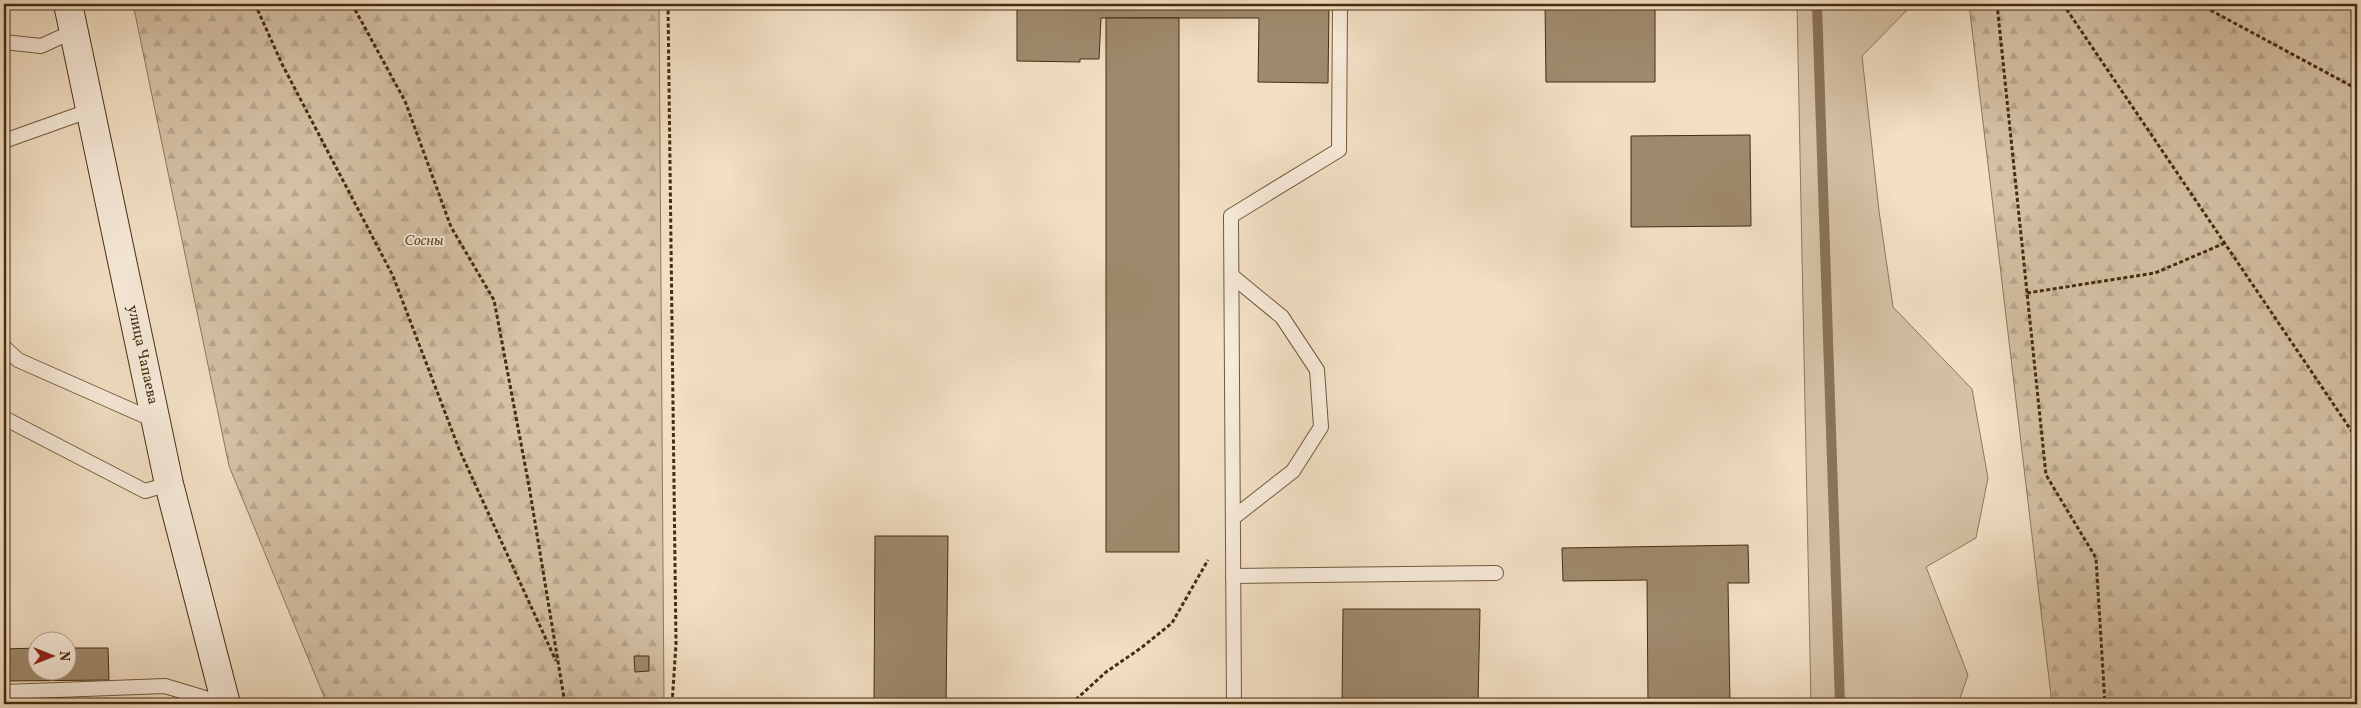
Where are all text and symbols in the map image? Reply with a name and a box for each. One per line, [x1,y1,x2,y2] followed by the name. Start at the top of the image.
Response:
[404,231,444,252] park label: Сосны
[121,303,163,407] street label: улица Чапаева
[28,630,78,680] north arrow
[54,651,73,661] text: N

